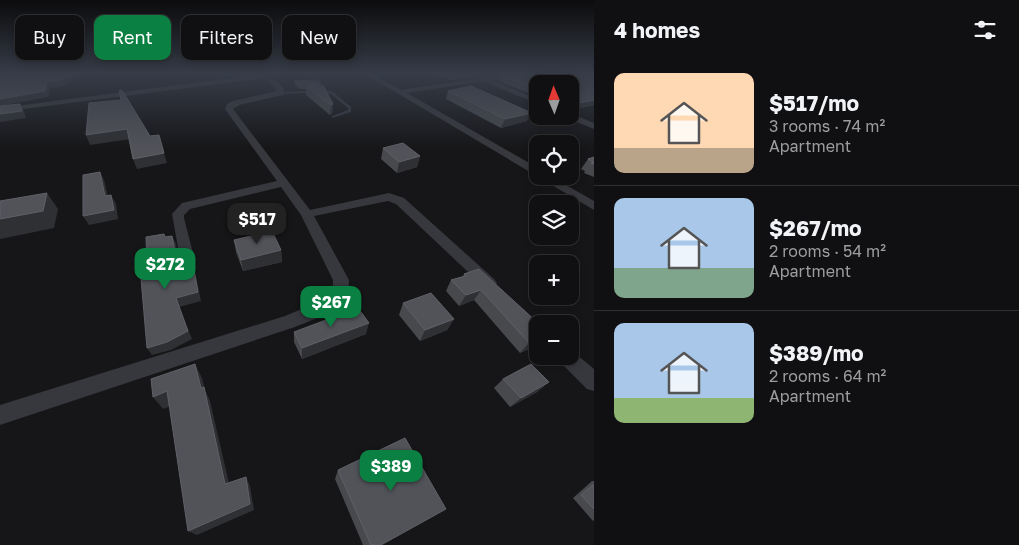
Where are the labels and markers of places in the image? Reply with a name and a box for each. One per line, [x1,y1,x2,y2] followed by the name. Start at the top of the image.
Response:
[227,202,287,245] pin: $517
[135,248,195,290] pin: $272
[301,286,361,328] pin: $267
[361,450,421,492] pin: $389

